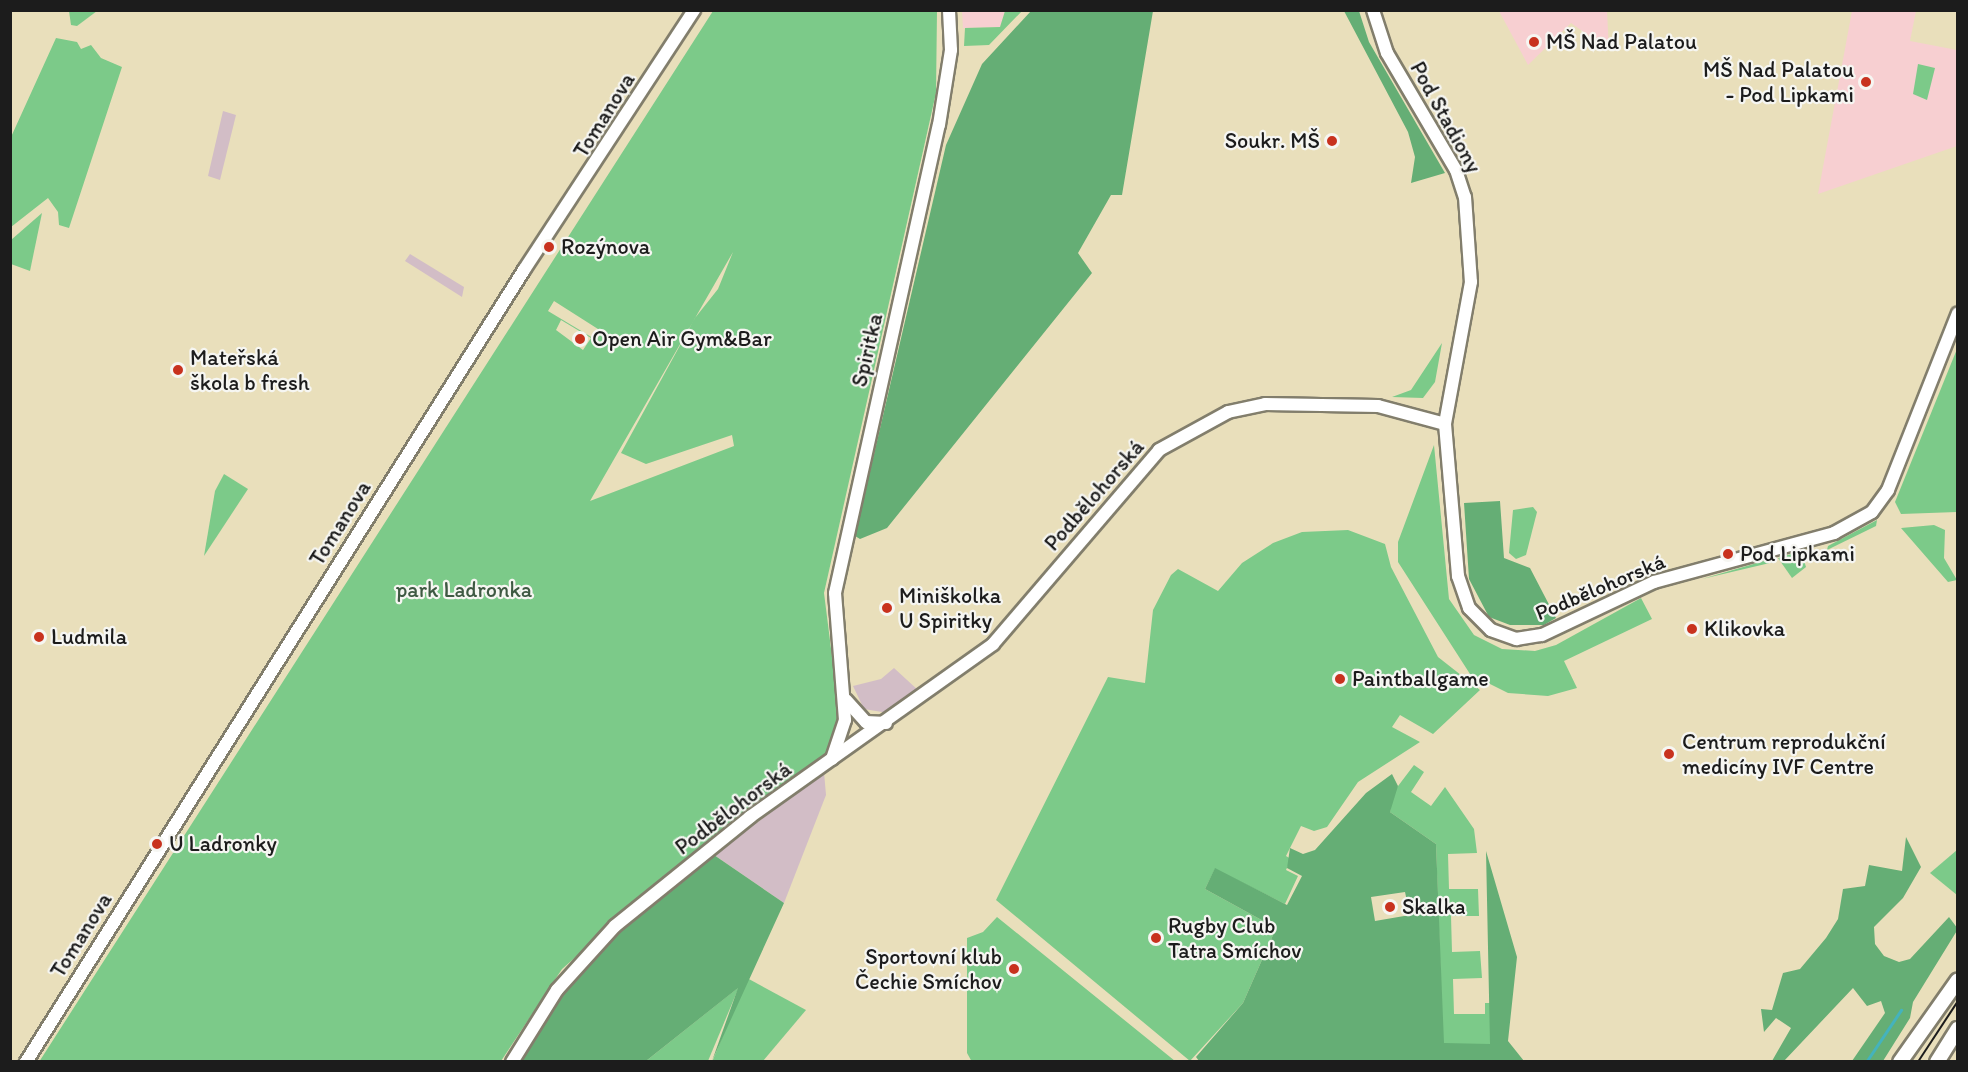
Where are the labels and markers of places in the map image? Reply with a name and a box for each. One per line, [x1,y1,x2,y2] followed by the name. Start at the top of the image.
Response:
[1546,29,1696,55] place label: MŠ Nad Palatou
[1527,35,1541,49] marker: MŠ Nad Palatou
[1704,56,1854,107] place label: MŠ Nad Palatou - Pod Lipkami
[1859,75,1873,89] marker: MŠ Nad Palatou - Pod Lipkami
[1225,128,1320,154] place label: Soukr. MŠ
[1325,134,1339,148] marker: Soukr. MŠ
[561,234,650,260] place label: Rozýnova
[542,240,556,254] marker: Rozýnova
[592,326,772,352] place label: Open Air Gym&Bar
[573,332,587,346] marker: Open Air Gym&Bar
[190,344,309,396] place label: Mateřská škola b fresh
[171,363,185,377] marker: Mateřská škola b fresh
[1740,541,1855,567] place label: Pod Lipkami
[1721,547,1735,561] marker: Pod Lipkami
[899,582,1001,634] place label: Miniškolka U Spiritky
[880,601,894,615] marker: Miniškolka U Spiritky
[1704,616,1785,642] place label: Klikovka
[1685,622,1699,636] marker: Klikovka
[51,624,127,650] place label: Ludmila
[32,630,46,644] marker: Ludmila
[1352,666,1489,692] place label: Paintballgame
[1333,672,1347,686] marker: Paintballgame
[1682,728,1885,780] place label: Centrum reprodukční medicíny IVF Centre
[1660,745,1678,763] marker: Centrum reprodukční medicíny IVF Centre
[169,831,277,857] place label: U Ladronky
[150,837,164,851] marker: U Ladronky
[1402,894,1466,920] place label: Skalka
[1383,900,1397,914] marker: Skalka
[1168,912,1302,963] place label: Rugby Club Tatra Smíchov
[1149,931,1163,945] marker: Rugby Club Tatra Smíchov
[855,943,1002,994] place label: Sportovní klub Čechie Smíchov
[1007,962,1021,976] marker: Sportovní klub Čechie Smíchov

